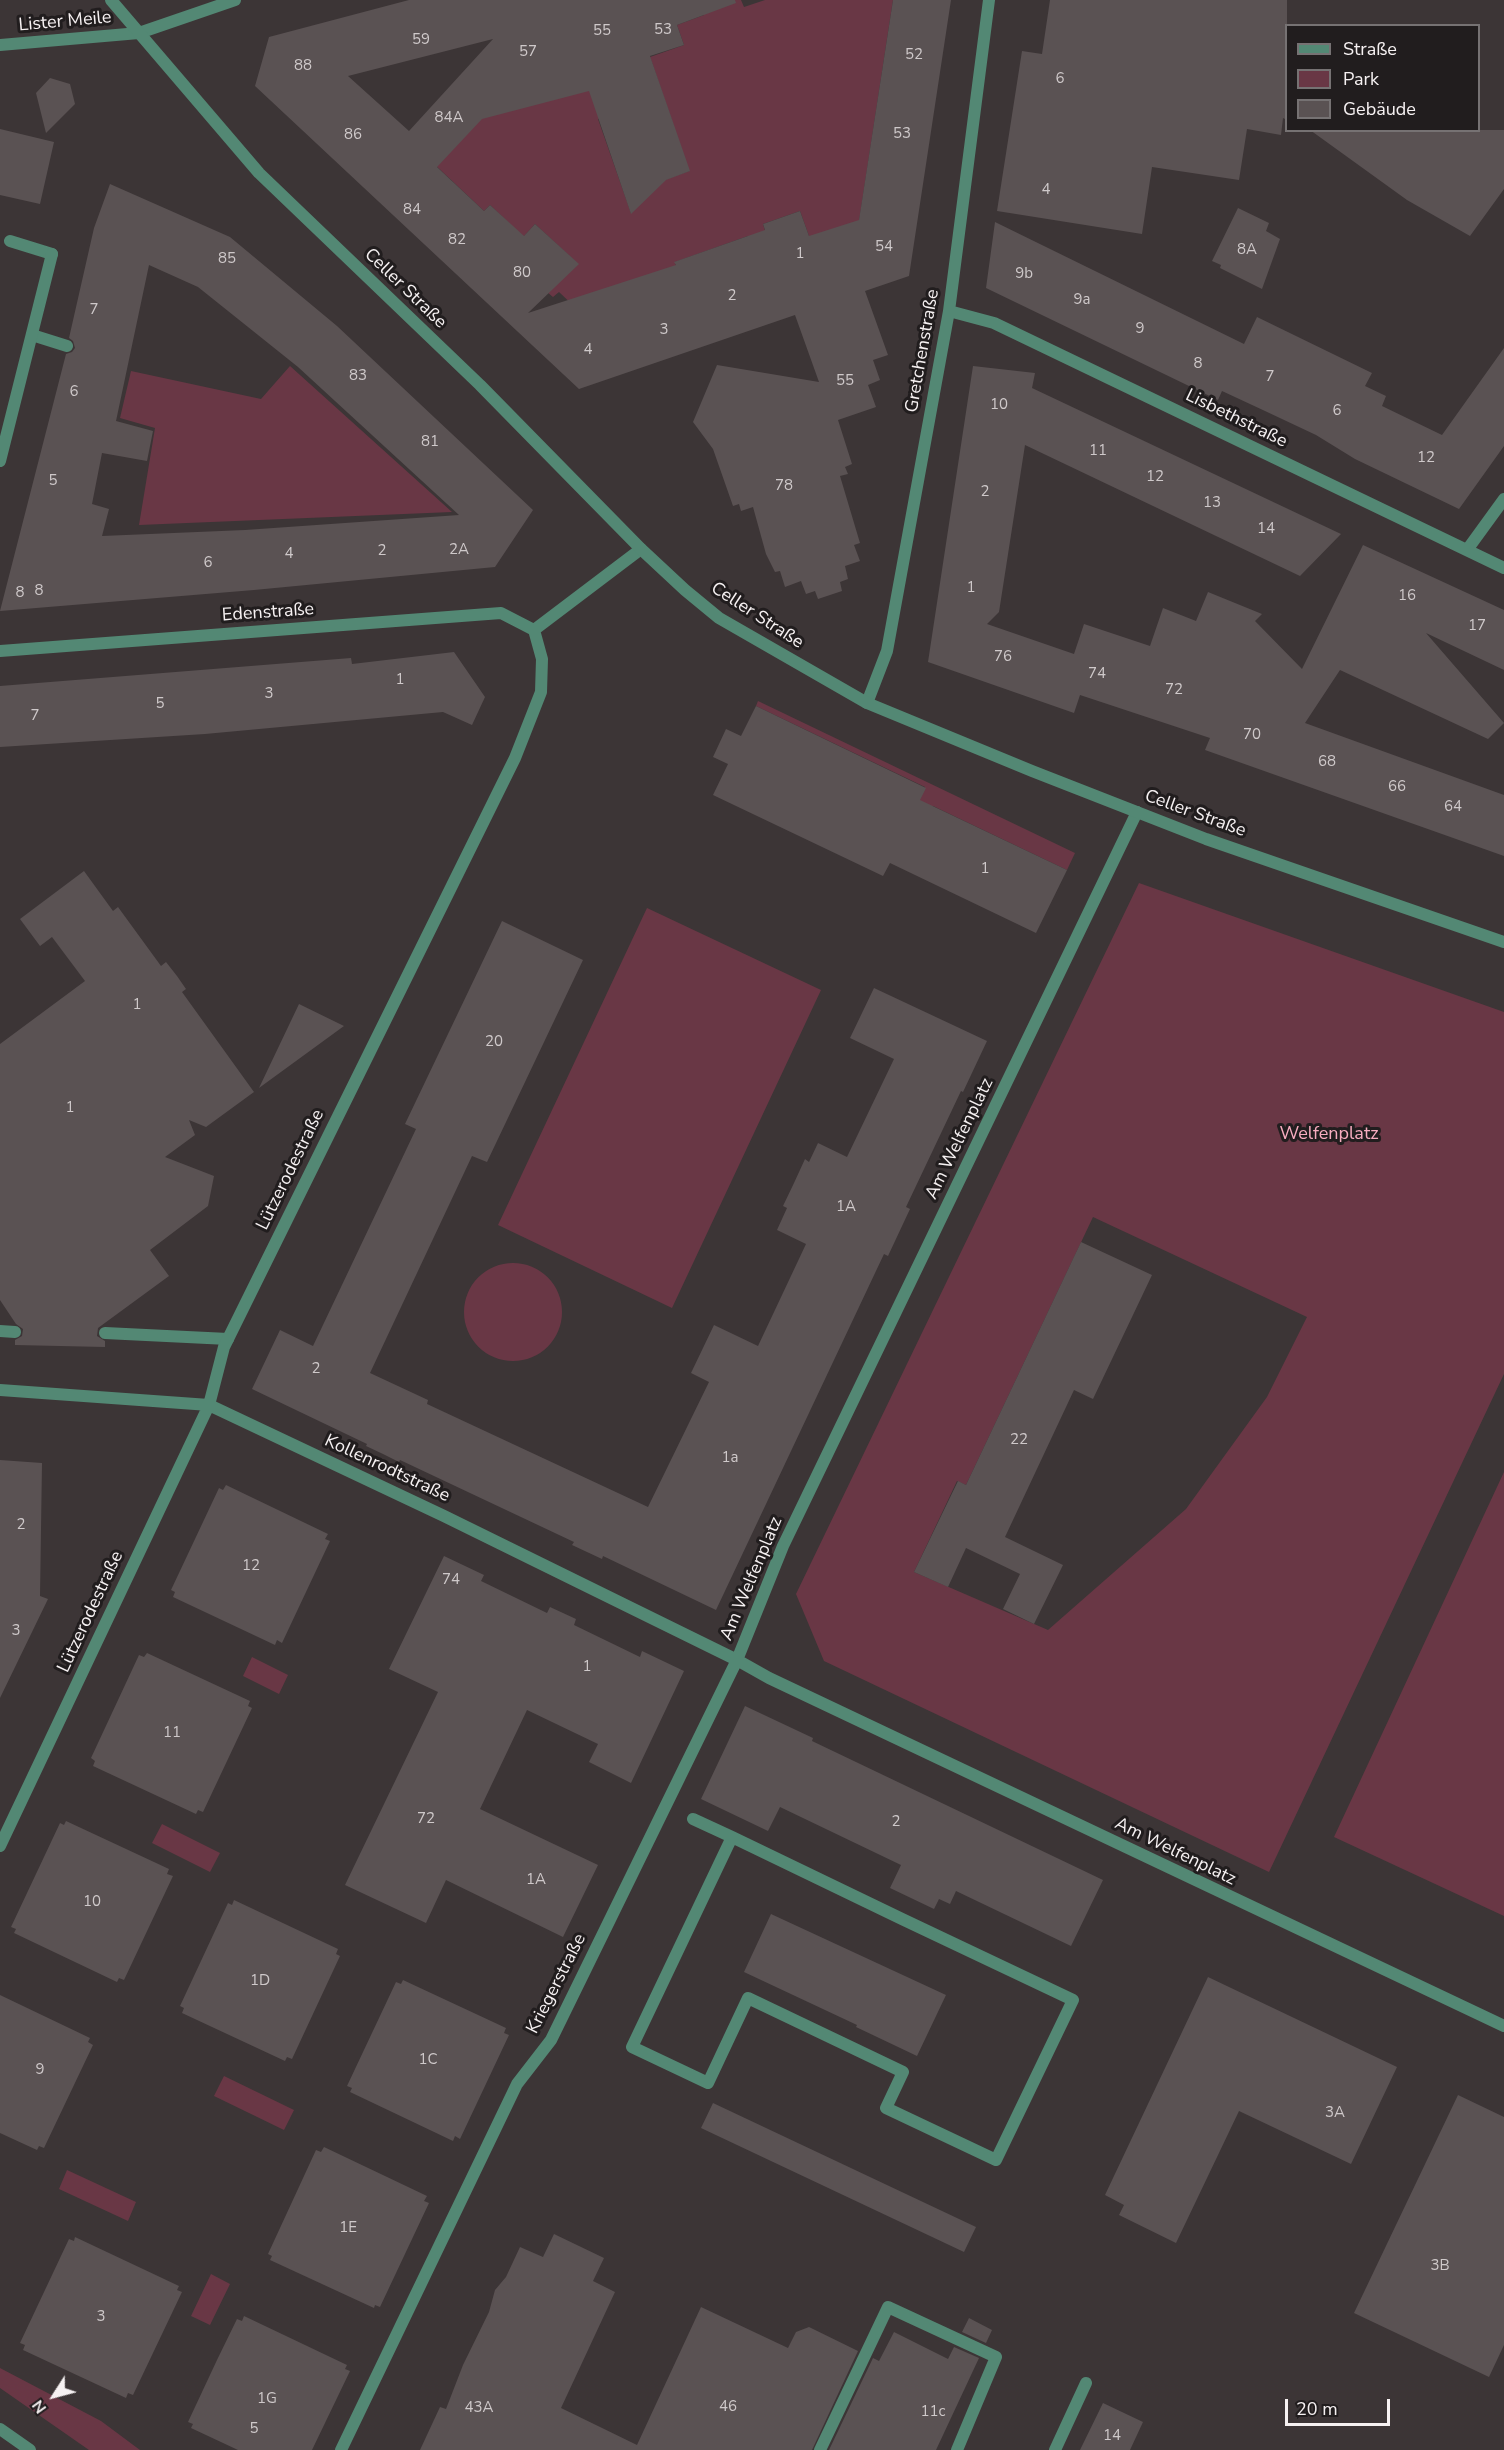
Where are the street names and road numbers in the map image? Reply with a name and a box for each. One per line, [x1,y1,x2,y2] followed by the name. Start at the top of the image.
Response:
[18,7,112,37] street label: Lister Meile
[359,244,451,334] street label: Celler Straße
[902,288,944,414] street label: Gretchenstraße
[1182,385,1290,453] street label: Lisbethstraße
[707,578,807,654] street label: Celler Straße
[221,599,315,627] street label: Edenstraße
[1141,786,1249,842] street label: Celler Straße
[921,1075,999,1203] street label: Am Welfenplatz
[252,1106,330,1234] street label: Lützerodestraße
[321,1430,453,1508] street label: Kollenrodtstraße
[716,1514,788,1644] street label: Am Welfenplatz
[53,1548,129,1676] street label: Lützerodestraße
[1111,1813,1239,1891] street label: Am Welfenplatz
[523,1930,591,2038] street label: Kriegerstraße

